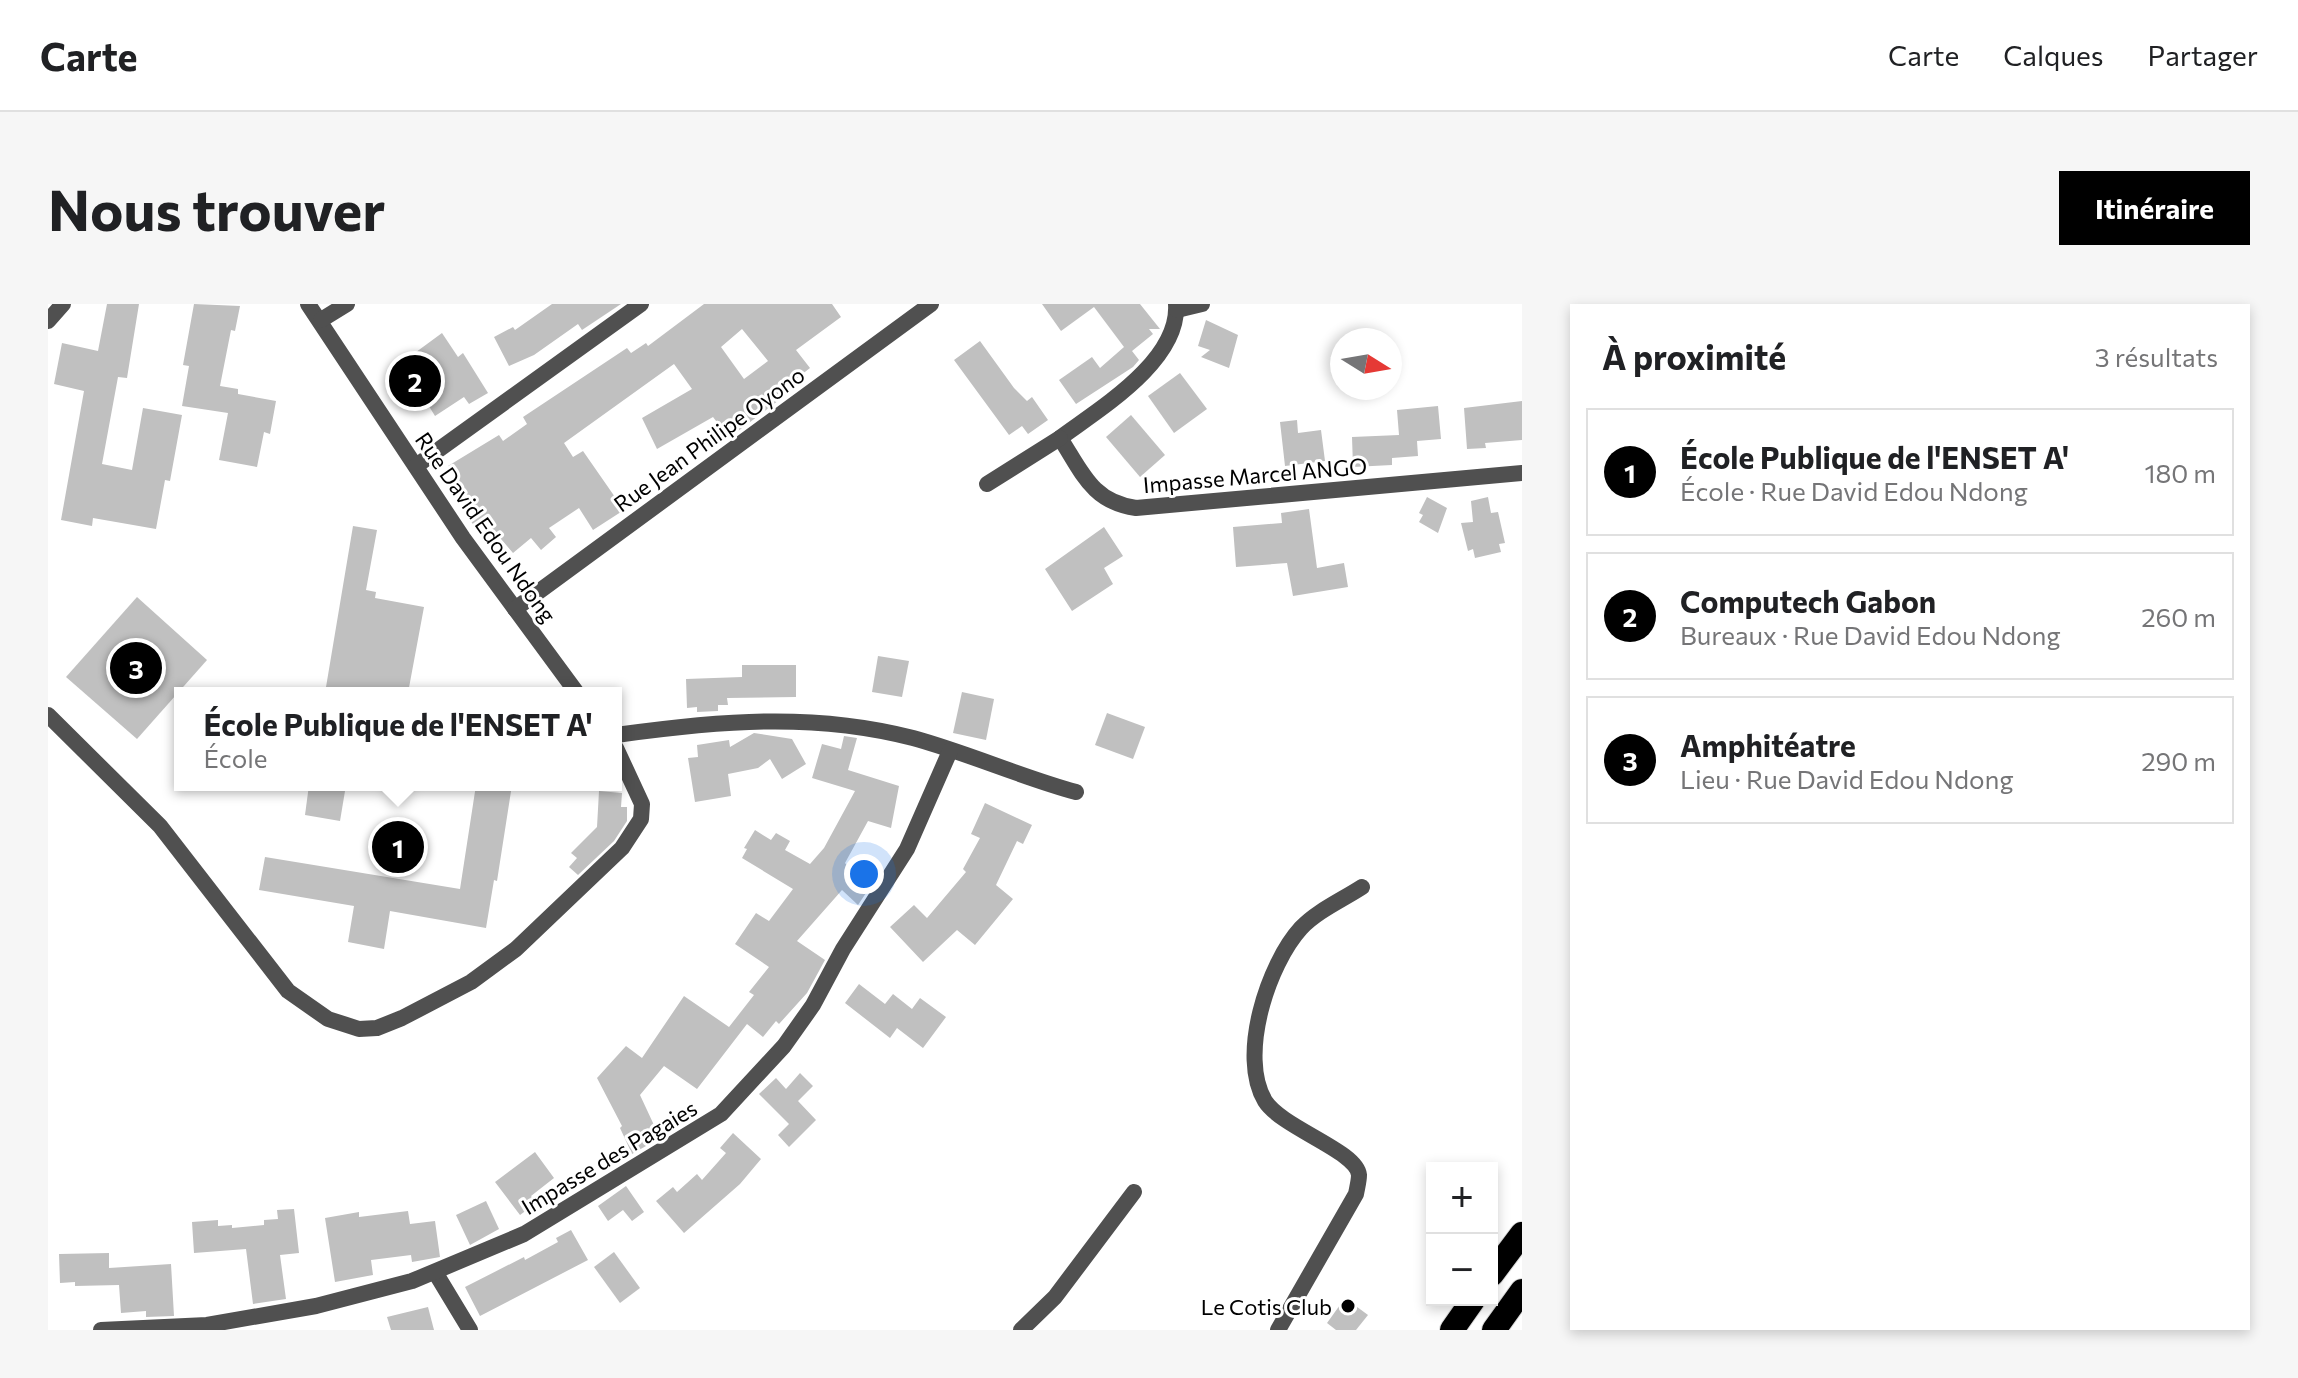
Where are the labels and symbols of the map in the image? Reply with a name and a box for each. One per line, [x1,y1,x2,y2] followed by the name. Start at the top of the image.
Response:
[1330,328,1402,400] north arrow
[389,351,441,411] pin: 2
[608,361,810,517] street label: Rue Jean Philipe Oyono
[410,427,562,628] street label: Rue David Edou Ndong
[1142,452,1368,498] street label: Impasse Marcel ANGO
[110,638,162,698] pin: 3
[372,817,424,877] pin: 1
[844,854,884,894] your location
[516,1094,702,1220] street label: Impasse des Pagaies
[1201,1293,1332,1320] place label: Le Cotis Club
[1339,1297,1357,1315] marker: Le Cotis Club

